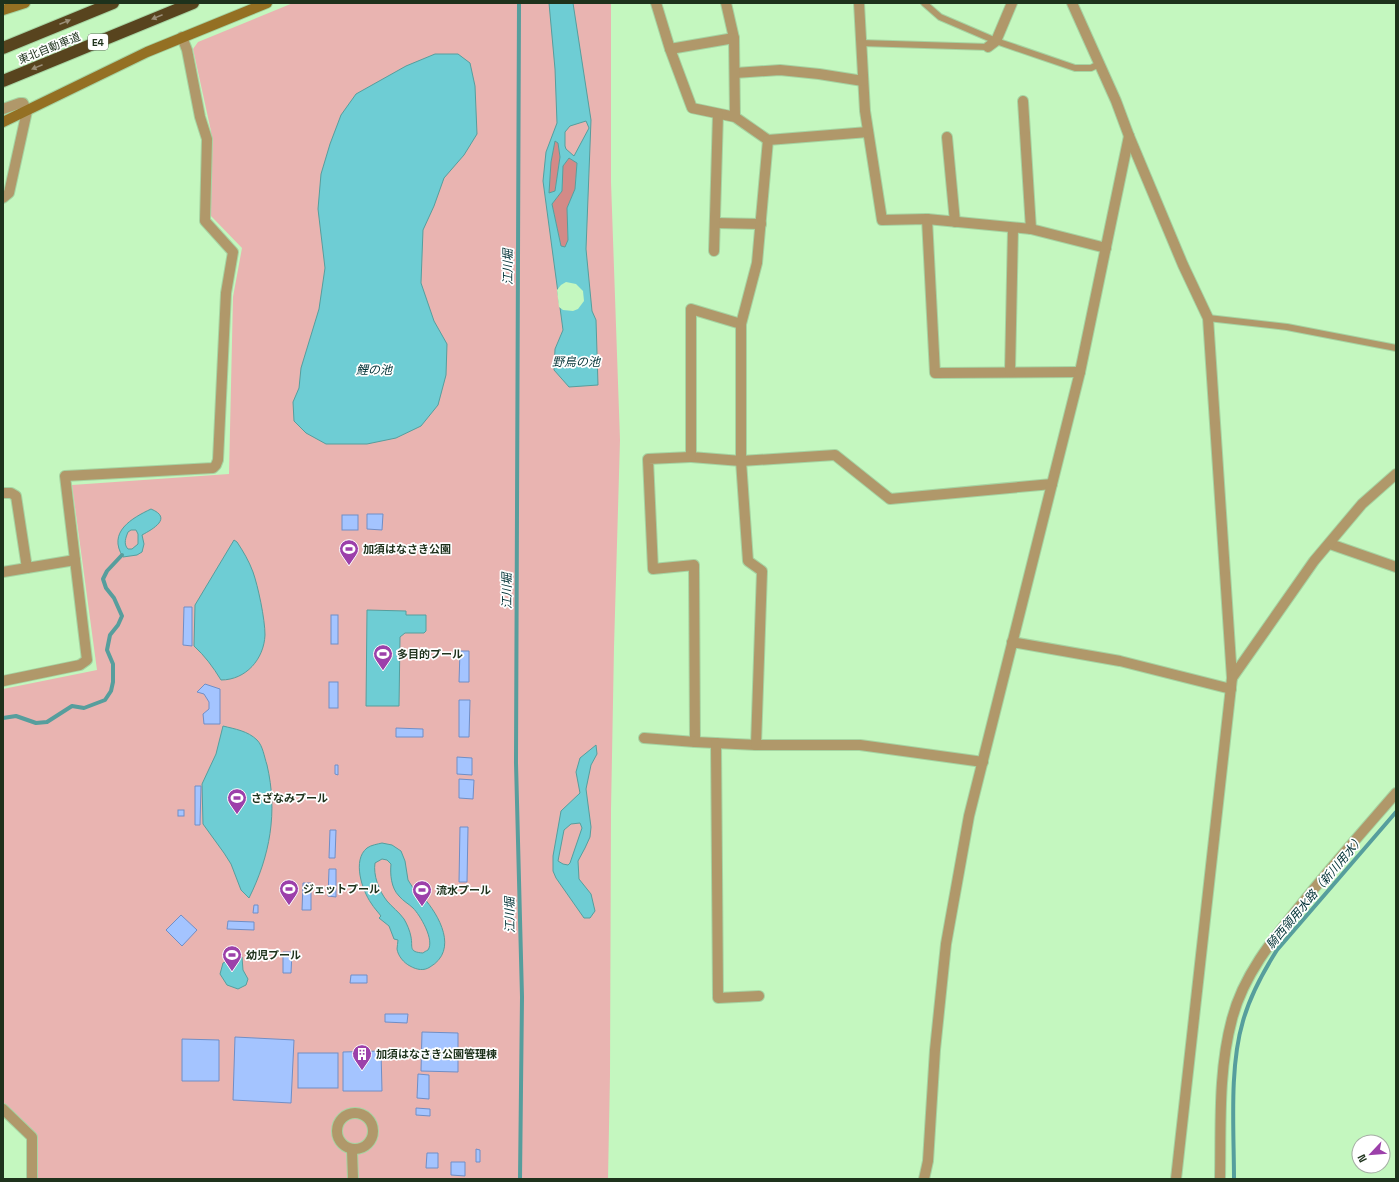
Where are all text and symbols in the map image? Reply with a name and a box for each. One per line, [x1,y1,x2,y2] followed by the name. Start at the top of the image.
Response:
[151,15,163,21] one-way arrow
[59,19,71,25] one-way arrow
[16,29,82,67] street label: 東北自動車道
[88,34,108,50] road number: E4
[30,64,42,70] one-way arrow
[500,247,516,285] water label: 江川堀
[552,354,601,370] water label: 野鳥の池
[356,362,393,378] water label: 鯉の池
[338,538,360,566] sports icon: 加須はなさき公園
[363,542,451,556] place label: 加須はなさき公園
[499,571,515,609] water label: 江川堀
[372,643,394,671] sports icon: 多目的プール
[397,647,463,661] place label: 多目的プール
[226,787,248,815] sports icon: さざなみプール
[251,791,328,805] place label: さざなみプール
[1263,832,1367,952] water label: 騎西領用水路（新川用水）
[278,878,300,906] sports icon: ジェットプール
[411,879,433,907] sports icon: 流水プール
[303,882,380,896] place label: ジェットプール
[436,883,491,897] place label: 流水プール
[502,895,518,933] water label: 江川堀
[221,944,243,972] sports icon: 幼児プール
[246,948,301,962] place label: 幼児プール
[351,1043,373,1071] building icon: 加須はなさき公園管理棟
[376,1047,497,1061] place label: 加須はなさき公園管理棟
[1351,1134,1391,1174] north arrow
[1354,1152,1370,1165] text: N

